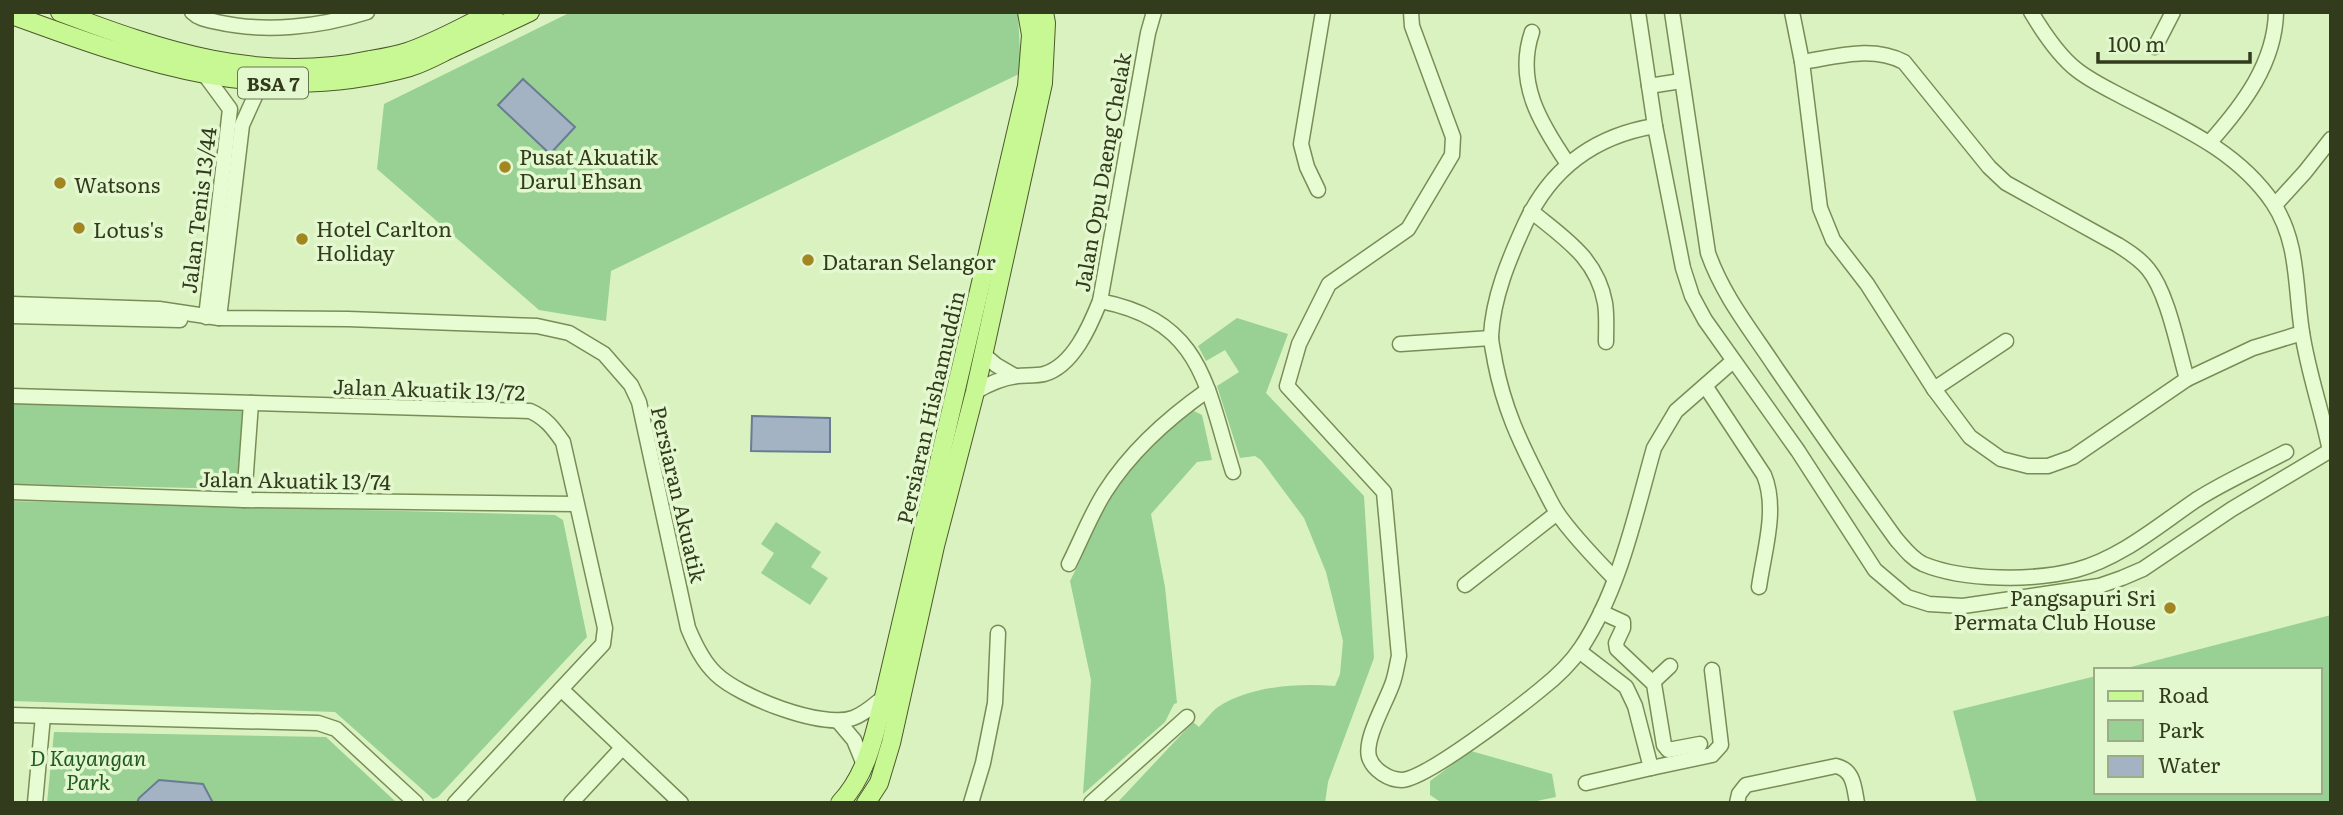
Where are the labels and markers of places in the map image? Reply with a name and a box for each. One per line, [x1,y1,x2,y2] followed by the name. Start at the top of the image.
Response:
[519,140,658,195] place label: Pusat Akuatik Darul Ehsan
[497,159,513,175] marker: Pusat Akuatik Darul Ehsan
[74,168,160,199] place label: Watsons
[52,175,68,191] marker: Watsons
[316,212,452,267] place label: Hotel Carlton Holiday
[93,213,163,244] place label: Lotus's
[71,220,87,236] marker: Lotus's
[294,231,310,247] marker: Hotel Carlton Holiday
[822,245,996,276] place label: Dataran Selangor
[800,252,816,268] marker: Dataran Selangor
[1954,581,2156,636] place label: Pangsapuri Sri Permata Club House
[2162,600,2178,616] marker: Pangsapuri Sri Permata Club House

